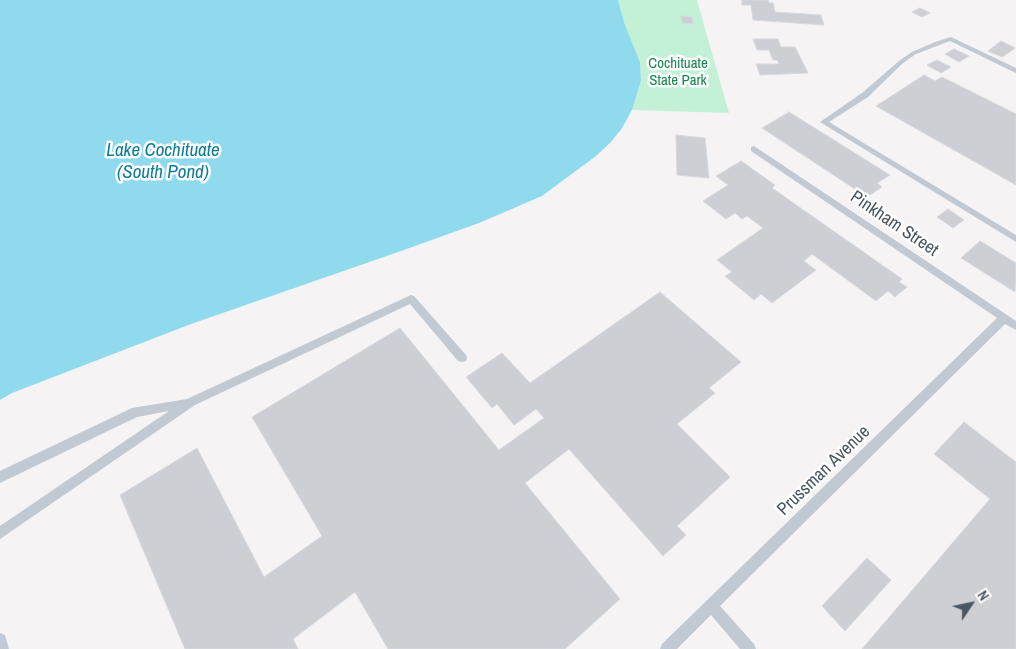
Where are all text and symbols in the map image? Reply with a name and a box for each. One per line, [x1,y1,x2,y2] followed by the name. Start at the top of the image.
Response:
[648,55,708,90] park label: Cochituate State Park
[106,140,220,184] water label: Lake Cochituate (South Pond)
[846,187,942,261] street label: Pinkham Street
[773,421,875,521] street label: Prussman Avenue
[946,579,996,629] north arrow
[974,587,993,604] text: N

